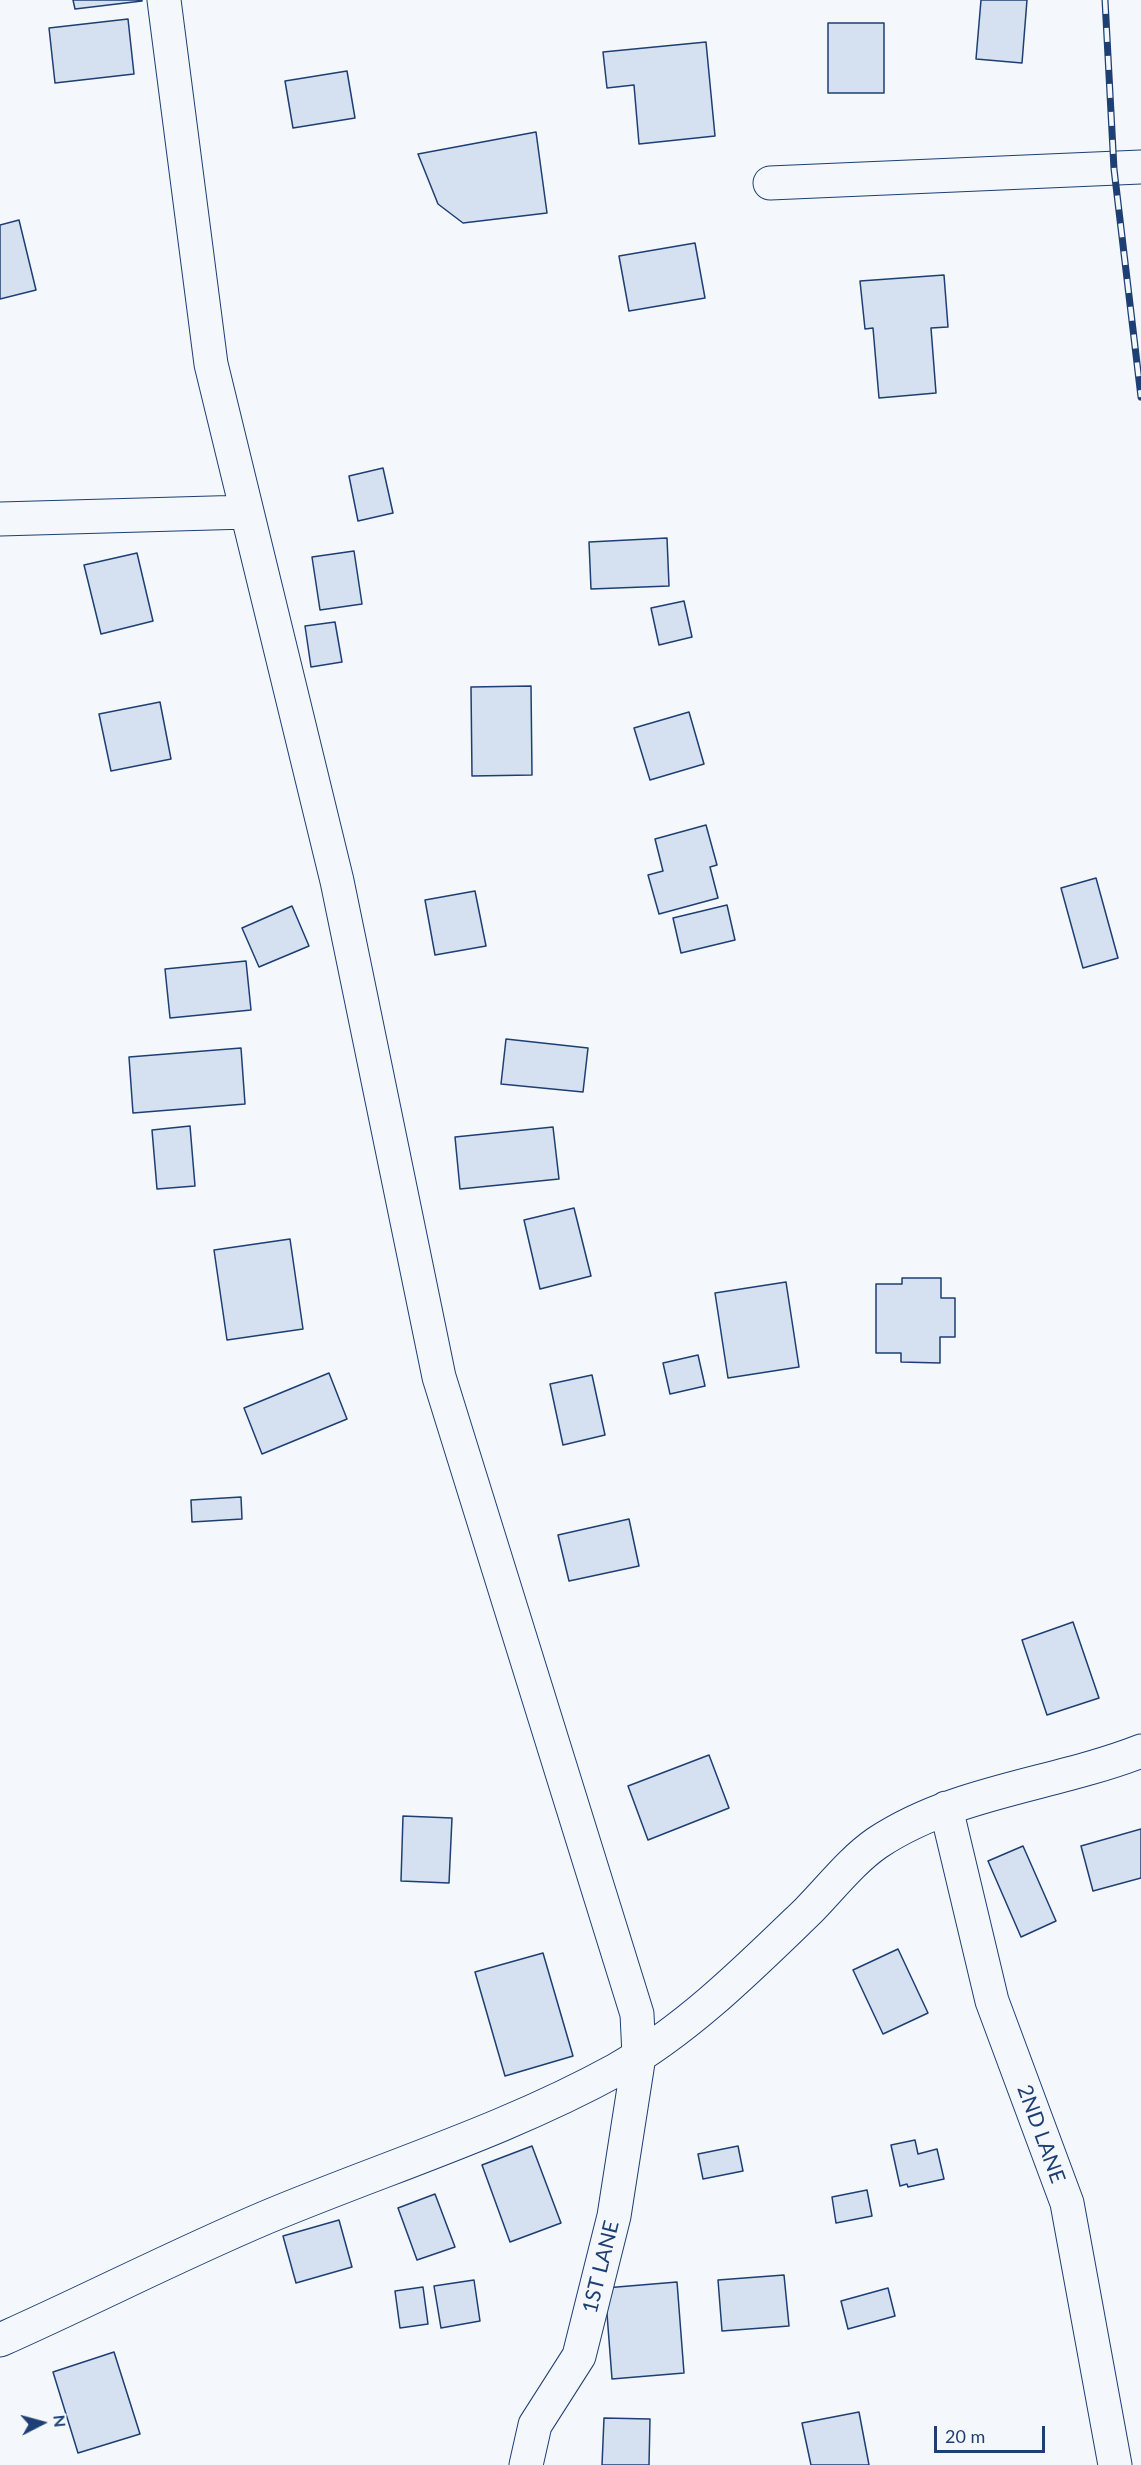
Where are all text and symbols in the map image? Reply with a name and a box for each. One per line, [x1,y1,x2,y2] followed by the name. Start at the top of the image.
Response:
[1012,2081,1070,2187] street label: 2ND LANE
[577,2218,625,2316] street label: 1ST LANE
[12,2393,72,2453] north arrow
[50,2414,70,2428] text: N
[937,2414,1048,2452] scale bar
[945,2425,985,2447] text: 20 m

